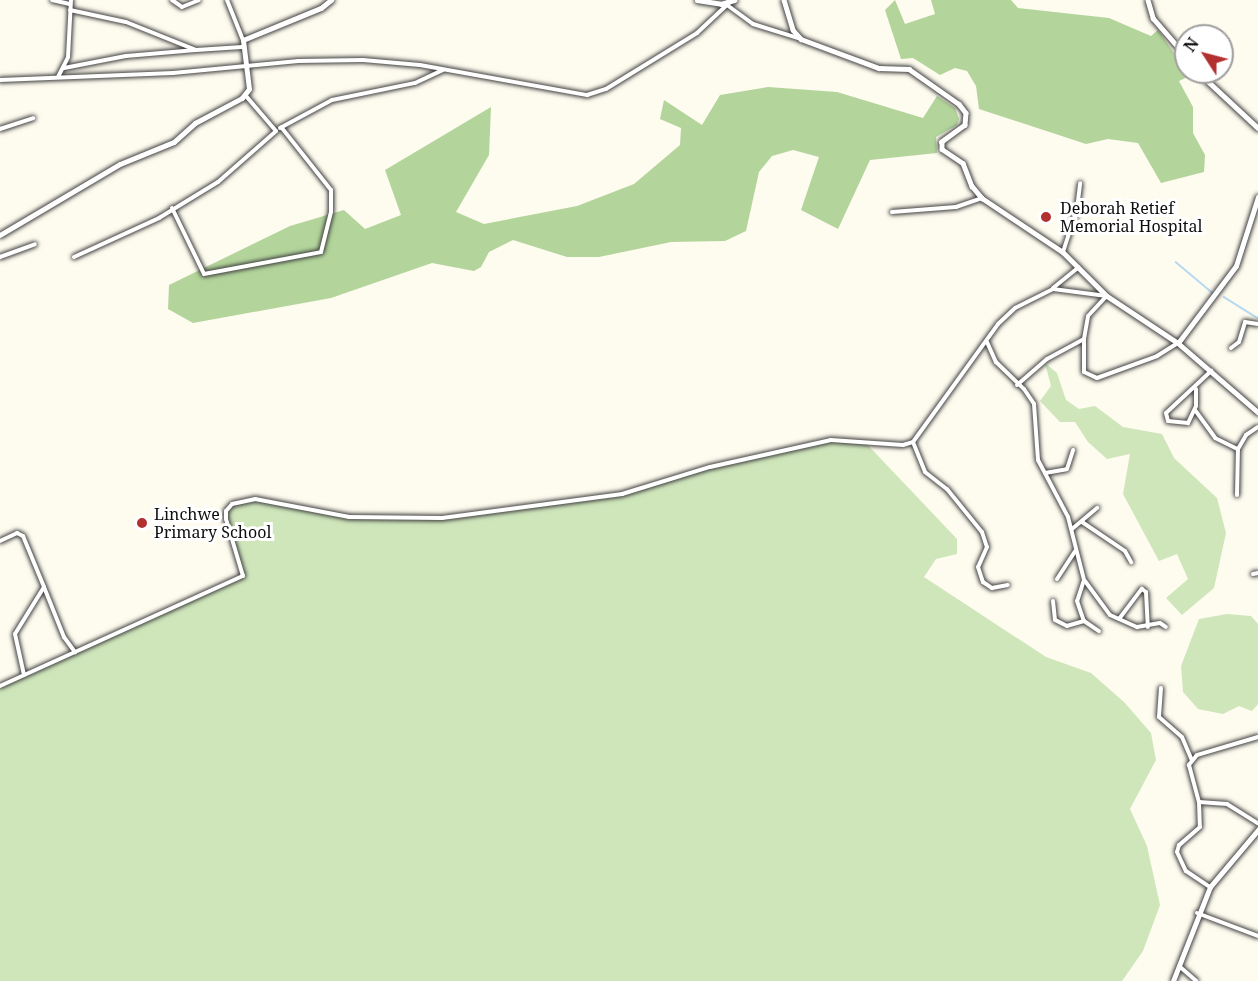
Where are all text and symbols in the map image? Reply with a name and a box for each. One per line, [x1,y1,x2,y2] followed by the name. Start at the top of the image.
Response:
[1174,24,1234,84] north arrow
[1178,33,1204,56] text: N
[1060,198,1202,236] place label: Deborah Retief Memorial Hospital
[1037,208,1055,226] marker: Deborah Retief Memorial Hospital
[154,504,271,542] place label: Linchwe Primary School
[135,516,149,530] marker: Linchwe Primary School

